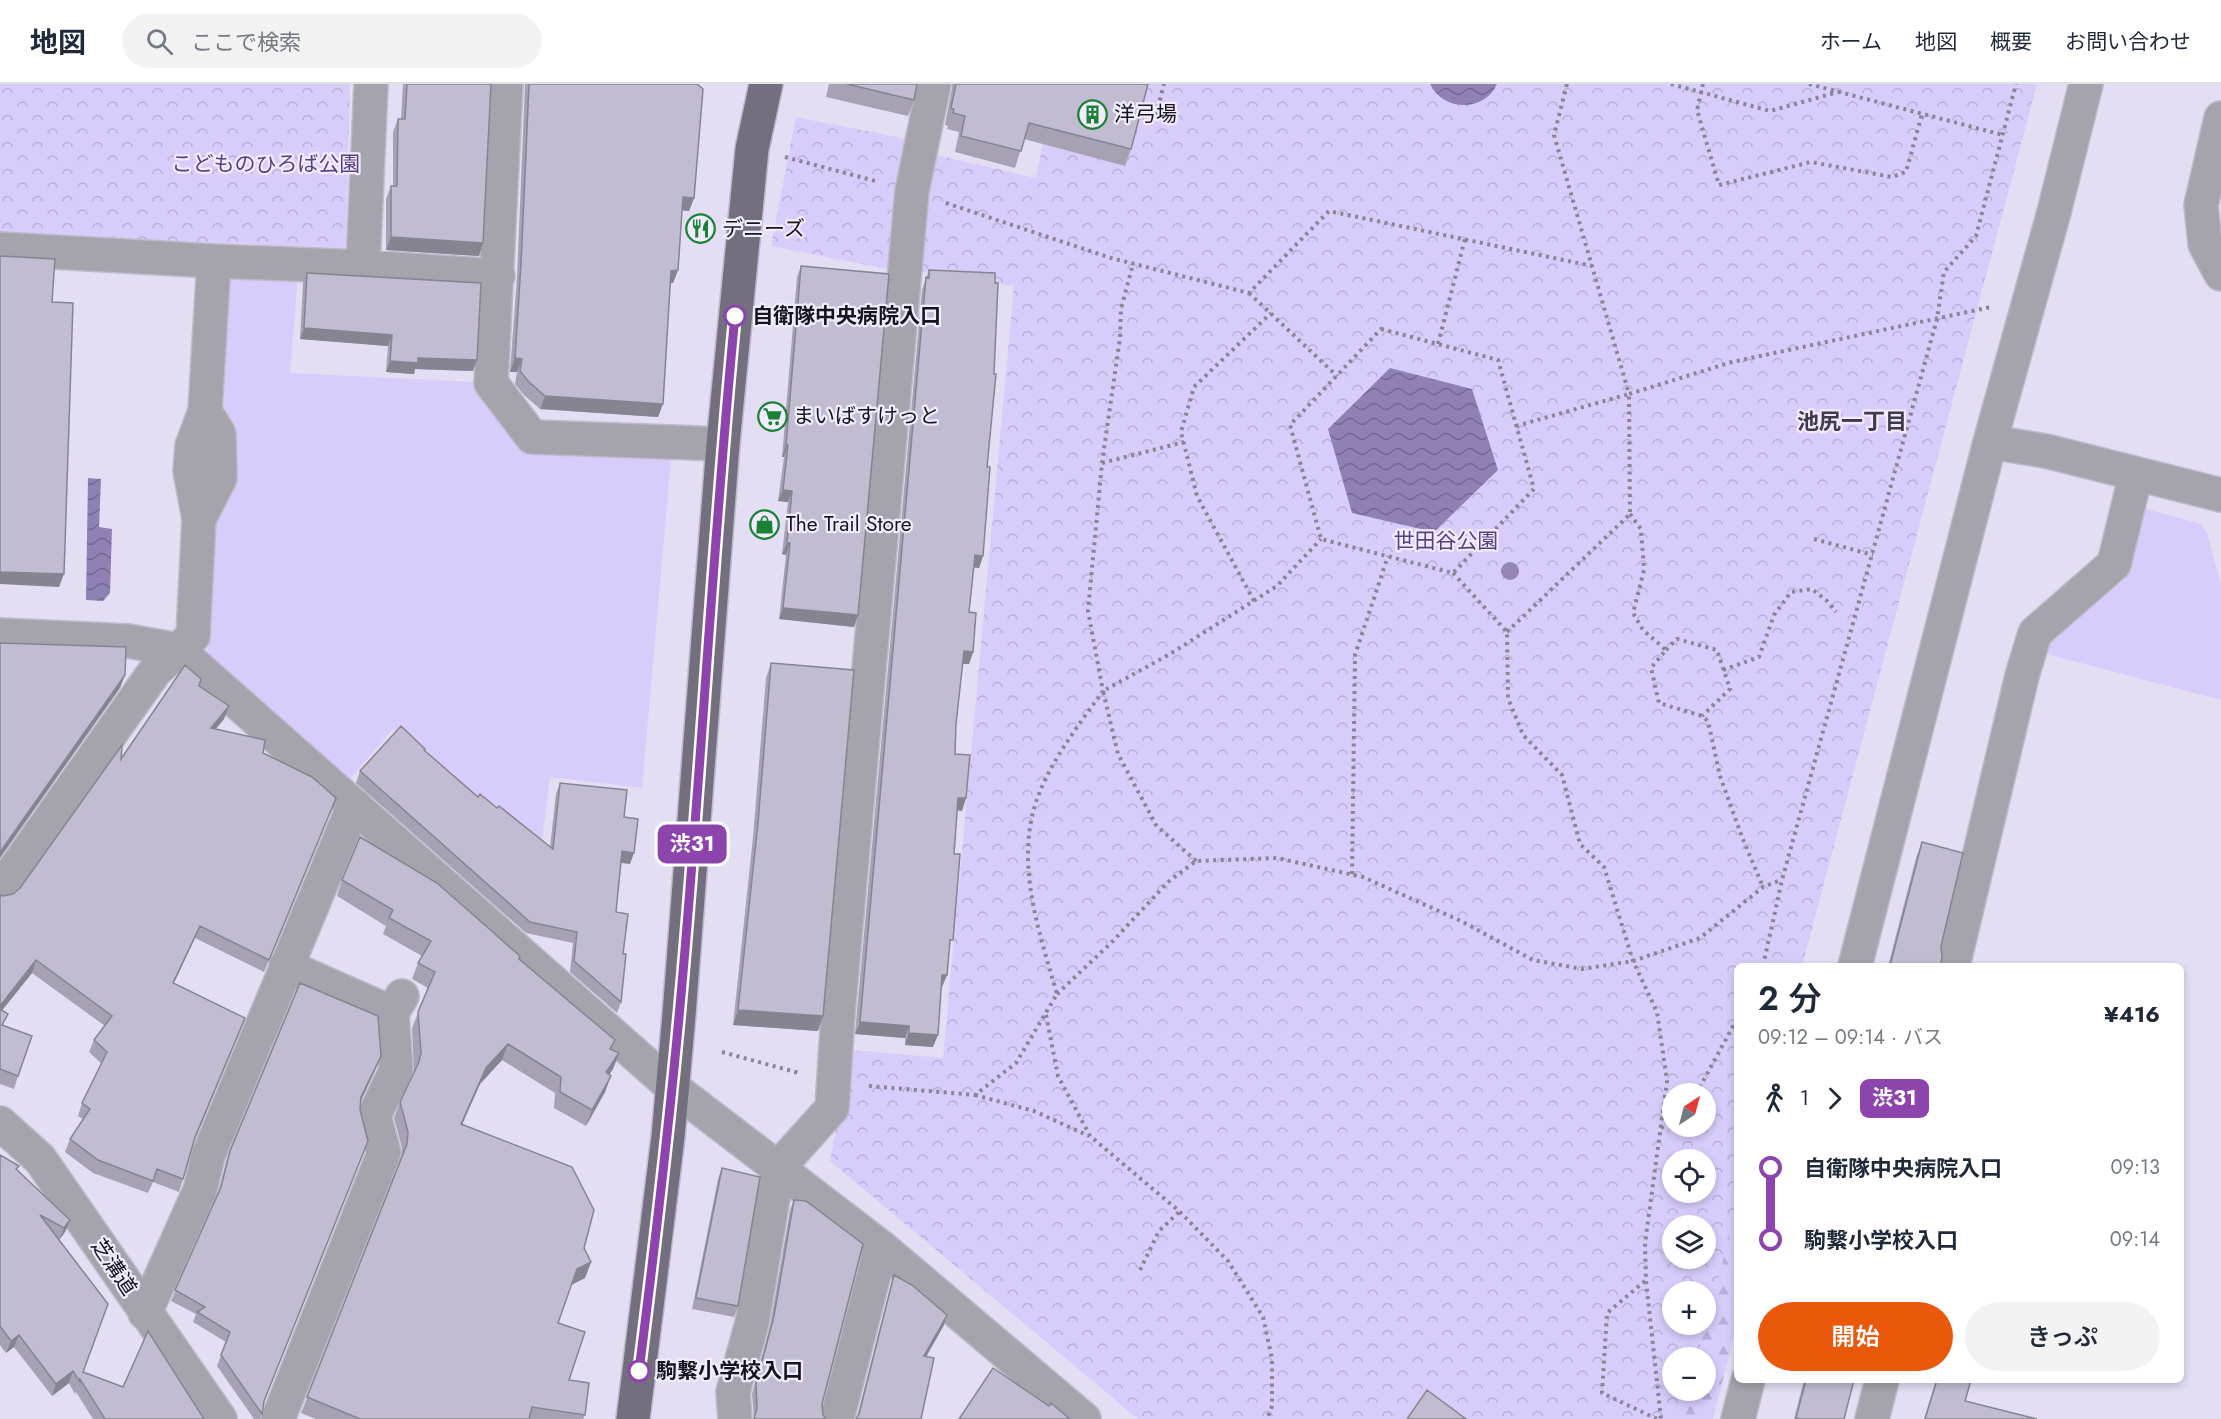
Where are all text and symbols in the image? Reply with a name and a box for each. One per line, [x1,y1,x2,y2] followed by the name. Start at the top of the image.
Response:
[122,14,542,68] search box
[30,22,86,63] text: 地図
[143,25,176,58] icon: search
[191,26,301,58] text: ここで検索
[1820,27,1882,57] text: ホーム
[1915,27,1957,57] text: 地図
[1990,27,2032,57] text: 概要
[2065,27,2191,57] text: お問い合わせ
[1077,98,1109,130] building icon: 洋弓場
[1114,99,1177,129] place label: 洋弓場
[172,149,361,179] park label: こどものひろば公園
[685,213,717,245] restaurant icon: デニーズ
[722,214,805,244] place label: デニーズ
[752,301,941,331] place label: 自衛隊中央病院入口
[724,305,746,327] marker: 自衛隊中央病院入口
[756,400,788,432] supermarket icon: まいばすけっと
[793,401,940,431] place label: まいばすけっと
[1797,405,1907,437] district label: 池尻一丁目
[749,508,781,540] shop icon: The Trail Store
[786,509,912,539] place label: The Trail Store
[1394,526,1499,556] park label: 世田谷公園
[658,824,726,864] line badge: 渋31
[670,829,714,859] text: 渋31
[1758,975,1822,1022] text: 2 分
[2104,998,2160,1030] text: ¥416
[1758,1023,1943,1052] text: 09:12 – 09:14 · バス
[1758,1082,1791,1115] icon: walk
[1818,1082,1851,1115] icon: forward
[1662,1083,1716,1137] north arrow
[1662,1083,1716,1401] map controls
[1872,1083,1917,1113] text: 渋31
[1800,1084,1809,1113] text: 1
[1662,1149,1716,1203] button: locate
[1804,1152,2002,1184] text: 自衛隊中央病院入口
[2111,1153,2160,1182] text: 09:13
[1662,1215,1716,1269] button: layers
[1804,1224,1958,1256] text: 駒繋小学校入口
[2110,1225,2160,1254] text: 09:14
[84,1232,144,1302] street label: 芝溝道
[1662,1281,1716,1335] button: +
[1758,1302,1953,1371] button: 開始
[1965,1302,2160,1371] button: きっぷ
[1662,1347,1716,1401] button: −
[656,1356,803,1386] place label: 駒繋小学校入口
[628,1360,650,1382] marker: 駒繋小学校入口

